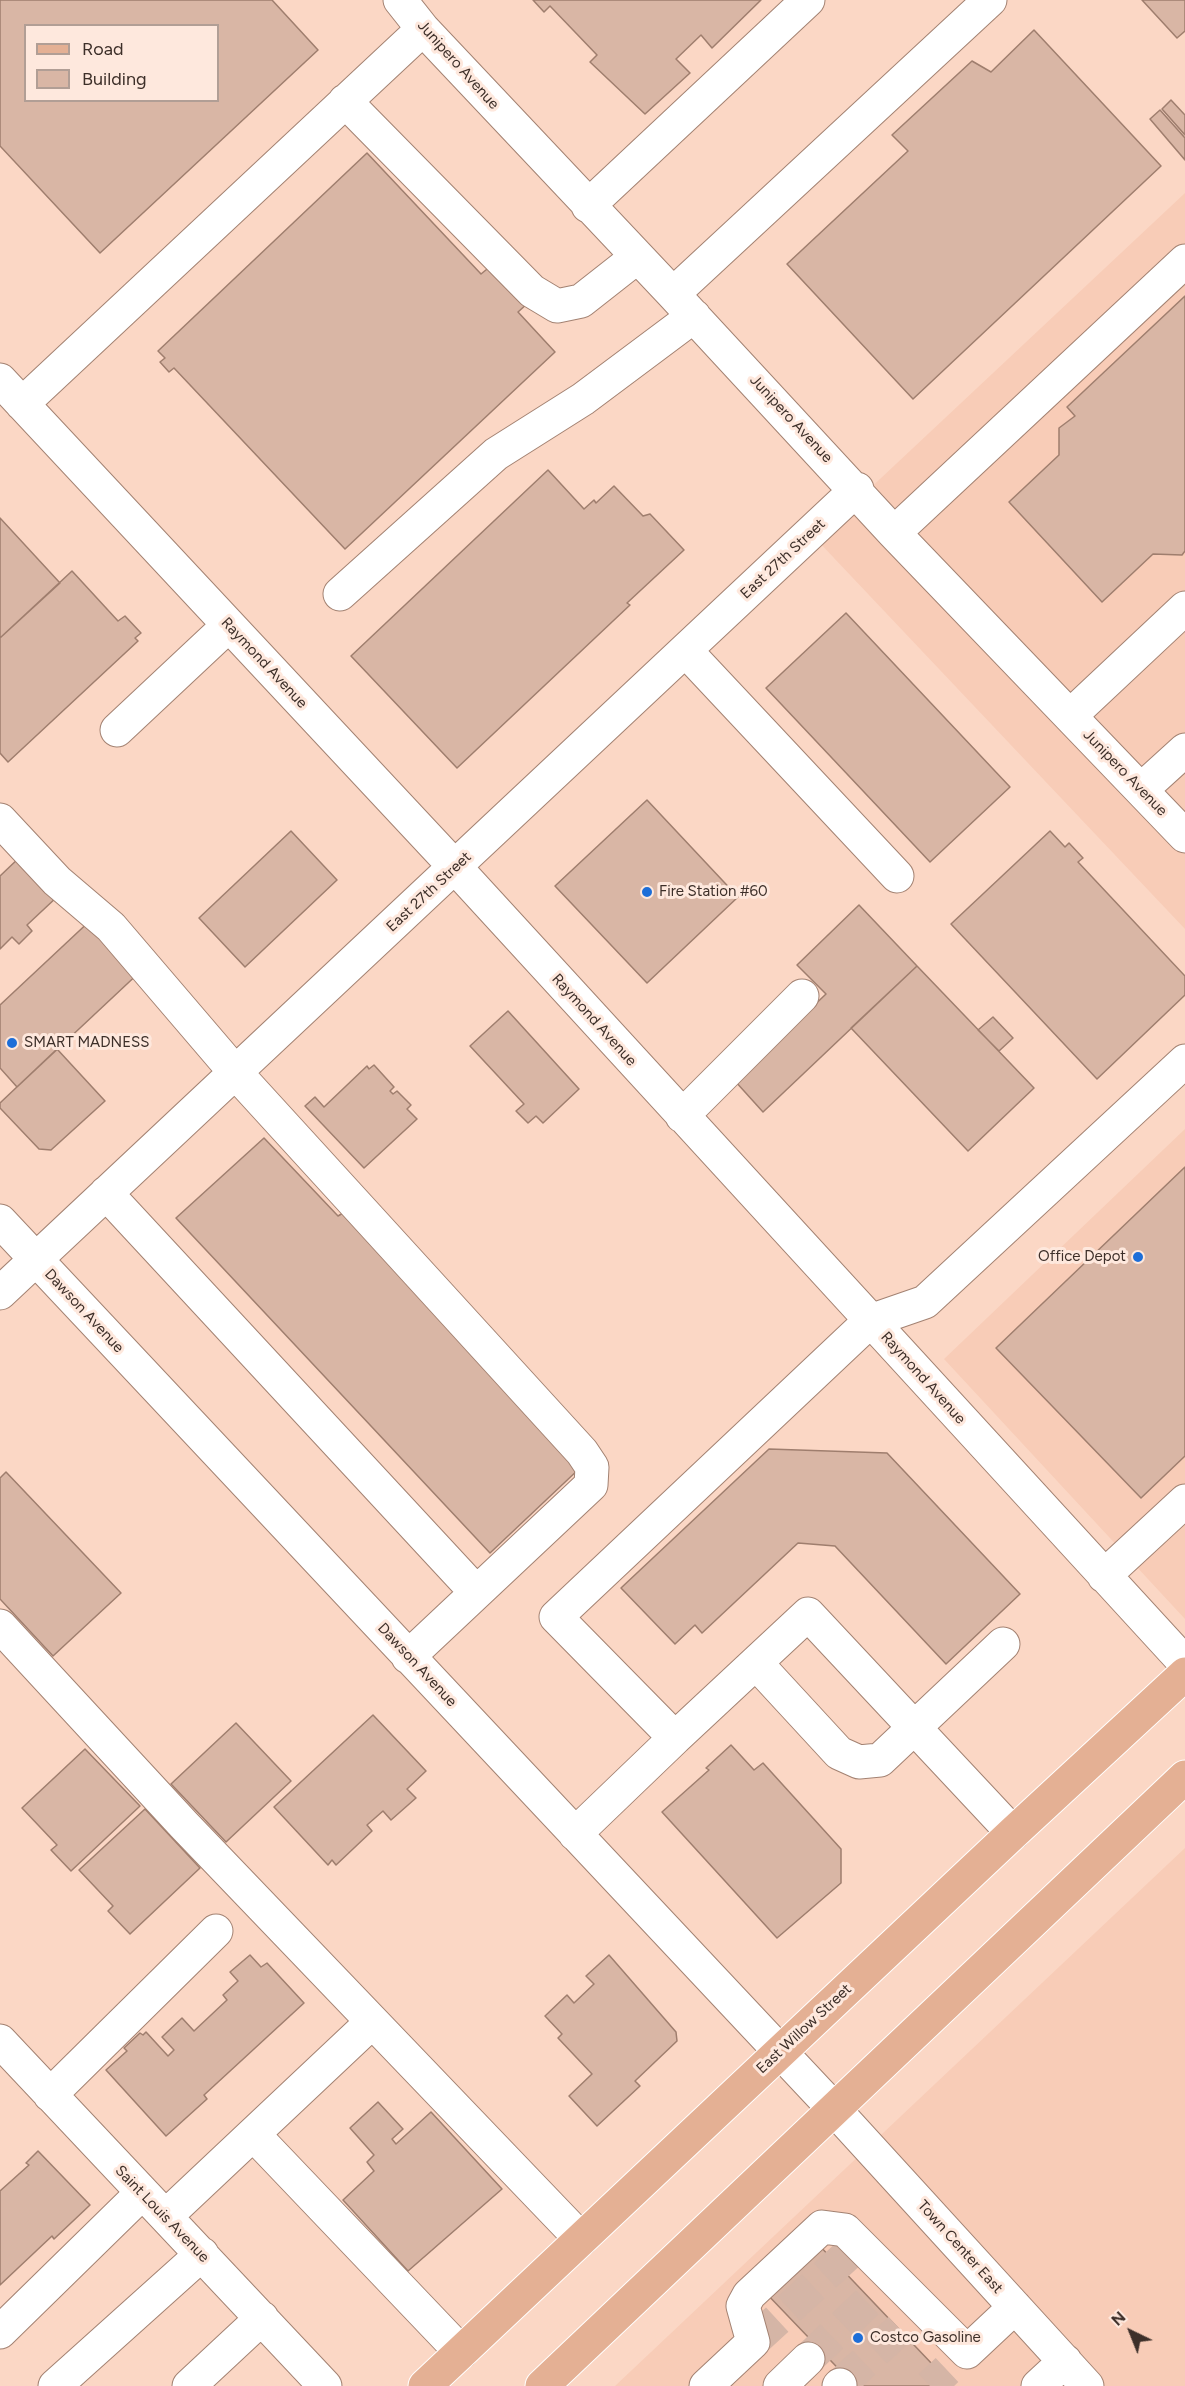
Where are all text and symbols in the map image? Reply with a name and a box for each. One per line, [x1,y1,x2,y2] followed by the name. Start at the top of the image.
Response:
[413,17,503,113] street label: Junipero Avenue
[24,24,219,102] legend
[82,38,123,60] text: Road
[82,68,147,90] text: Building
[746,371,836,467] street label: Junipero Avenue
[737,515,829,603] street label: East 27th Street
[217,614,311,712] street label: Raymond Avenue
[1079,726,1171,820] street label: Junipero Avenue
[383,848,475,936] street label: East 27th Street
[659,883,768,901] place label: Fire Station #60
[640,885,654,899] marker: Fire Station #60
[548,970,640,1070] street label: Raymond Avenue
[24,1034,149,1052] place label: SMART MADNESS
[5,1036,19,1050] marker: SMART MADNESS
[1038,1248,1126,1266] place label: Office Depot
[1131,1250,1145,1264] marker: Office Depot
[41,1265,127,1357] street label: Dawson Avenue
[877,1328,969,1428] street label: Raymond Avenue
[374,1619,460,1711] street label: Dawson Avenue
[753,1980,855,2078] street label: East Willow Street
[111,2162,213,2266] street label: Saint Louis Avenue
[914,2197,1006,2297] street label: Town Center East
[1101,2302,1161,2362] north arrow
[1107,2307,1129,2330] text: N
[870,2329,981,2347] place label: Costco Gasoline
[851,2331,865,2345] marker: Costco Gasoline

